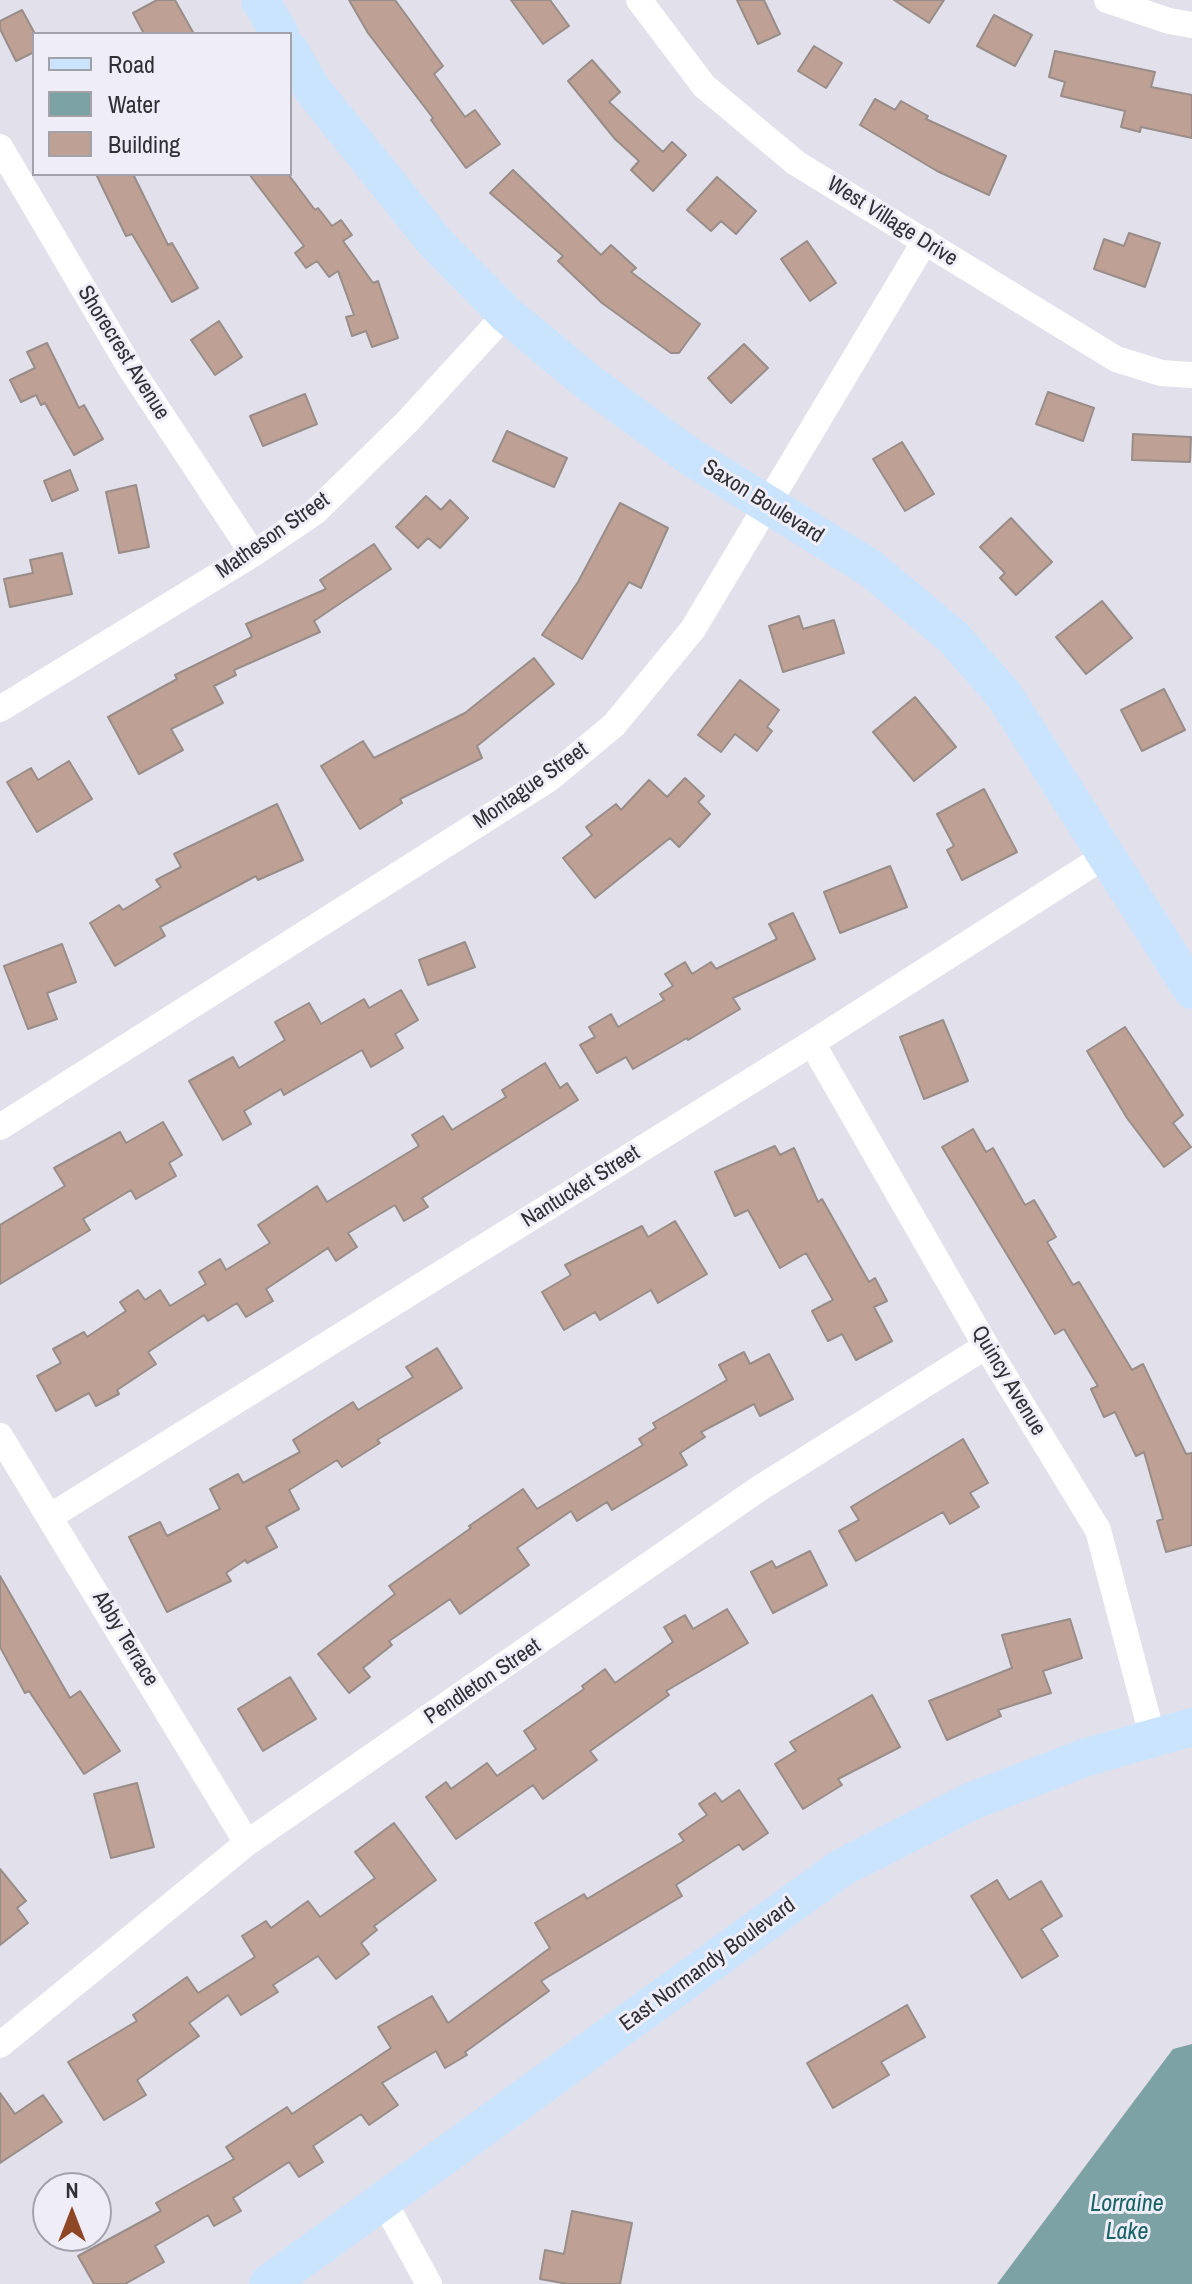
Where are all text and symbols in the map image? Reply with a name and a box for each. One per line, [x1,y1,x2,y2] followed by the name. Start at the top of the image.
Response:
[32,32,292,176] legend
[108,48,155,80] text: Road
[108,88,160,120] text: Water
[108,128,180,160] text: Building
[822,171,962,273] street label: West Village Drive
[71,281,175,425] street label: Shorecrest Avenue
[698,454,828,550] street label: Saxon Boulevard
[211,487,335,585] street label: Matheson Street
[469,737,593,835] street label: Montague Street
[517,1140,645,1234] street label: Nantucket Street
[965,1321,1051,1441] street label: Quincy Avenue
[86,1587,164,1691] street label: Abby Terrace
[420,1633,546,1731] street label: Pendleton Street
[615,1892,801,2038] street label: East Normandy Boulevard
[32,2172,112,2252] north arrow
[65,2175,79,2205] text: N
[1090,2191,1164,2247] water label: Lorraine Lake

